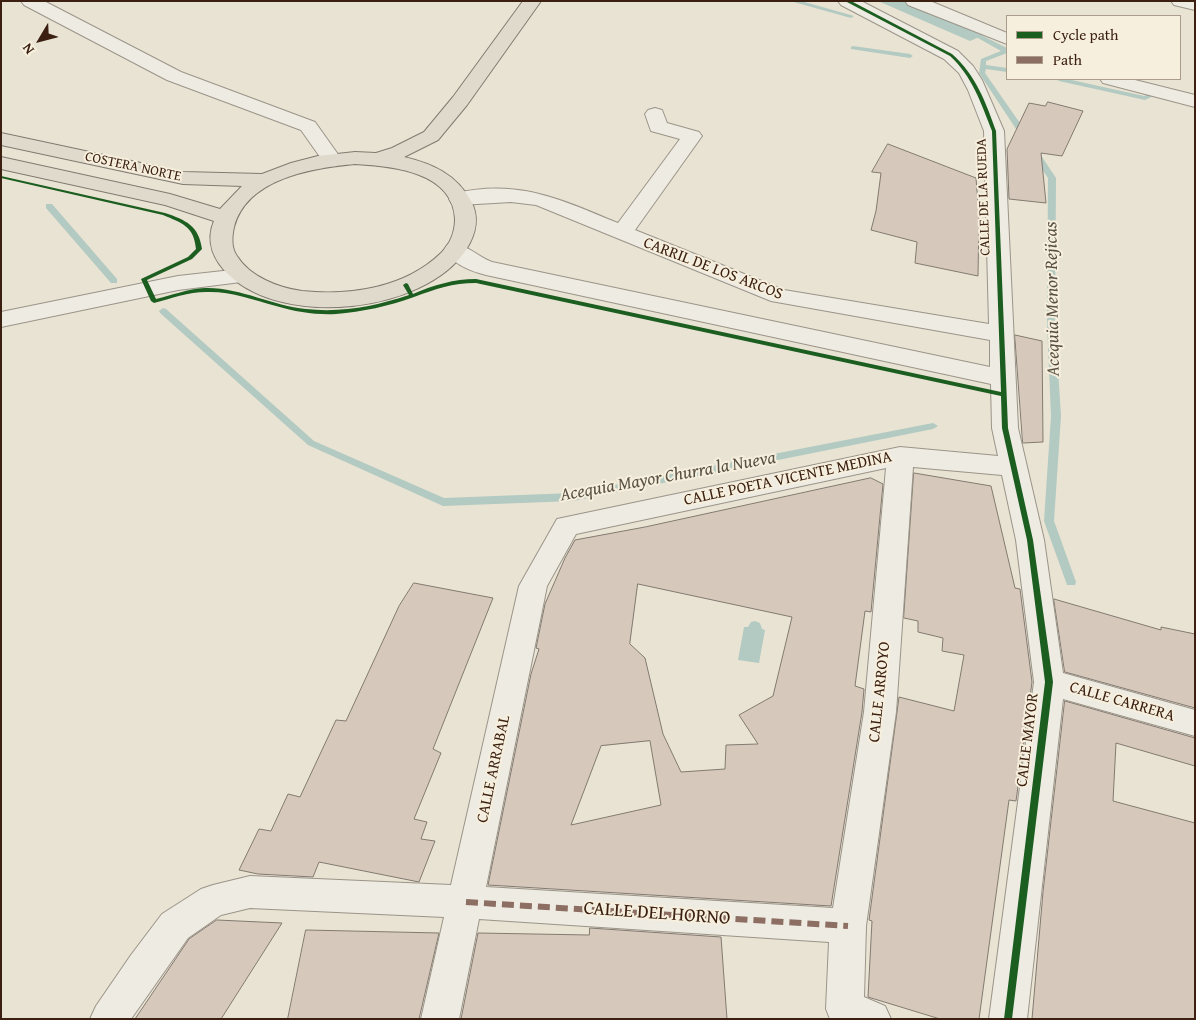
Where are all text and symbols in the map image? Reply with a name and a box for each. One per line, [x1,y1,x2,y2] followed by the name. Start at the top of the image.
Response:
[15,15,65,65] north arrow
[1006,15,1181,80] legend
[1053,24,1119,45] text: Cycle path
[17,39,39,59] text: N
[1053,49,1082,70] text: Path
[974,138,994,256] street label: CALLE DE LA RUEDA
[83,149,183,185] street label: COSTERA NORTE
[1041,222,1065,376] water label: Acequia Menor Rejicas
[641,234,785,304] street label: CARRIL DE LOS ARCOS
[558,447,778,507] water label: Acequia Mayor Churra la Nueva
[682,448,894,510] street label: CALLE POETA VICENTE MEDINA
[865,641,895,743] street label: CALLE ARROYO
[1067,678,1177,726] street label: CALLE CARRERA
[1013,692,1043,788] street label: CALLE MAYOR
[473,713,515,825] street label: CALLE ARRABAL
[583,897,731,931] street label: CALLE DEL HORNO

